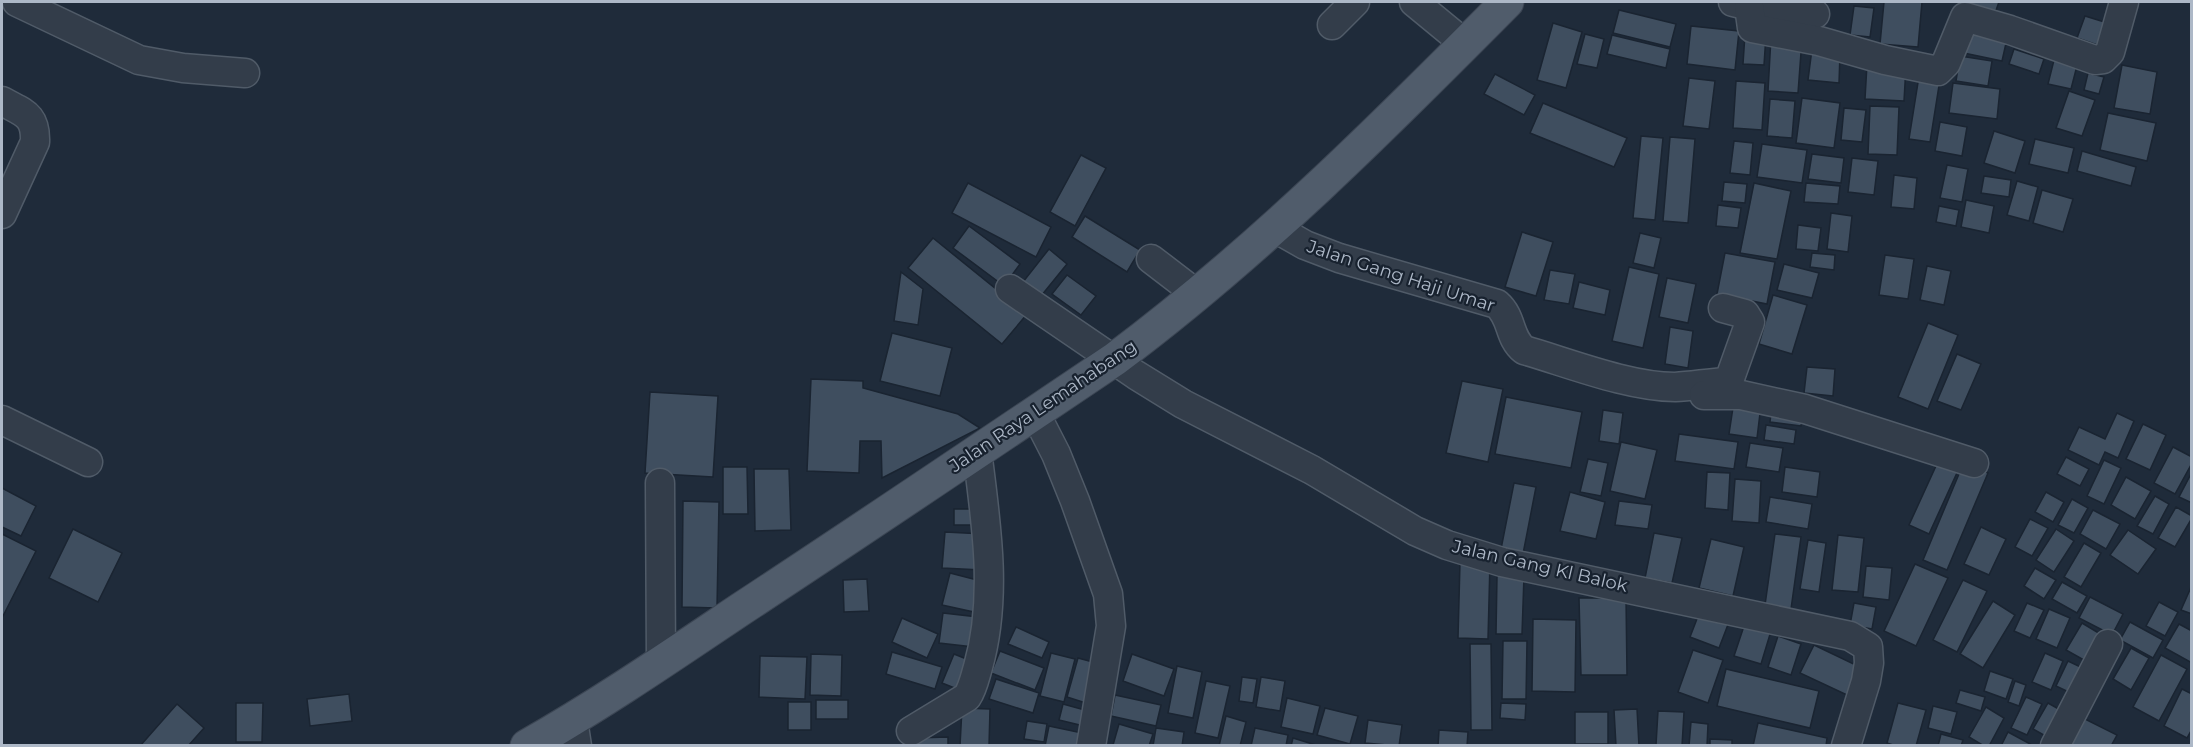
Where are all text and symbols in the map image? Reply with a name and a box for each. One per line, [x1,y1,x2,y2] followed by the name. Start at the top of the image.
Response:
[1303,235,1498,317] street label: Jalan Gang Haji Umar
[944,335,1141,477] street label: Jalan Raya Lemahabang
[1449,535,1630,597] street label: Jalan Gang Kl Balok

